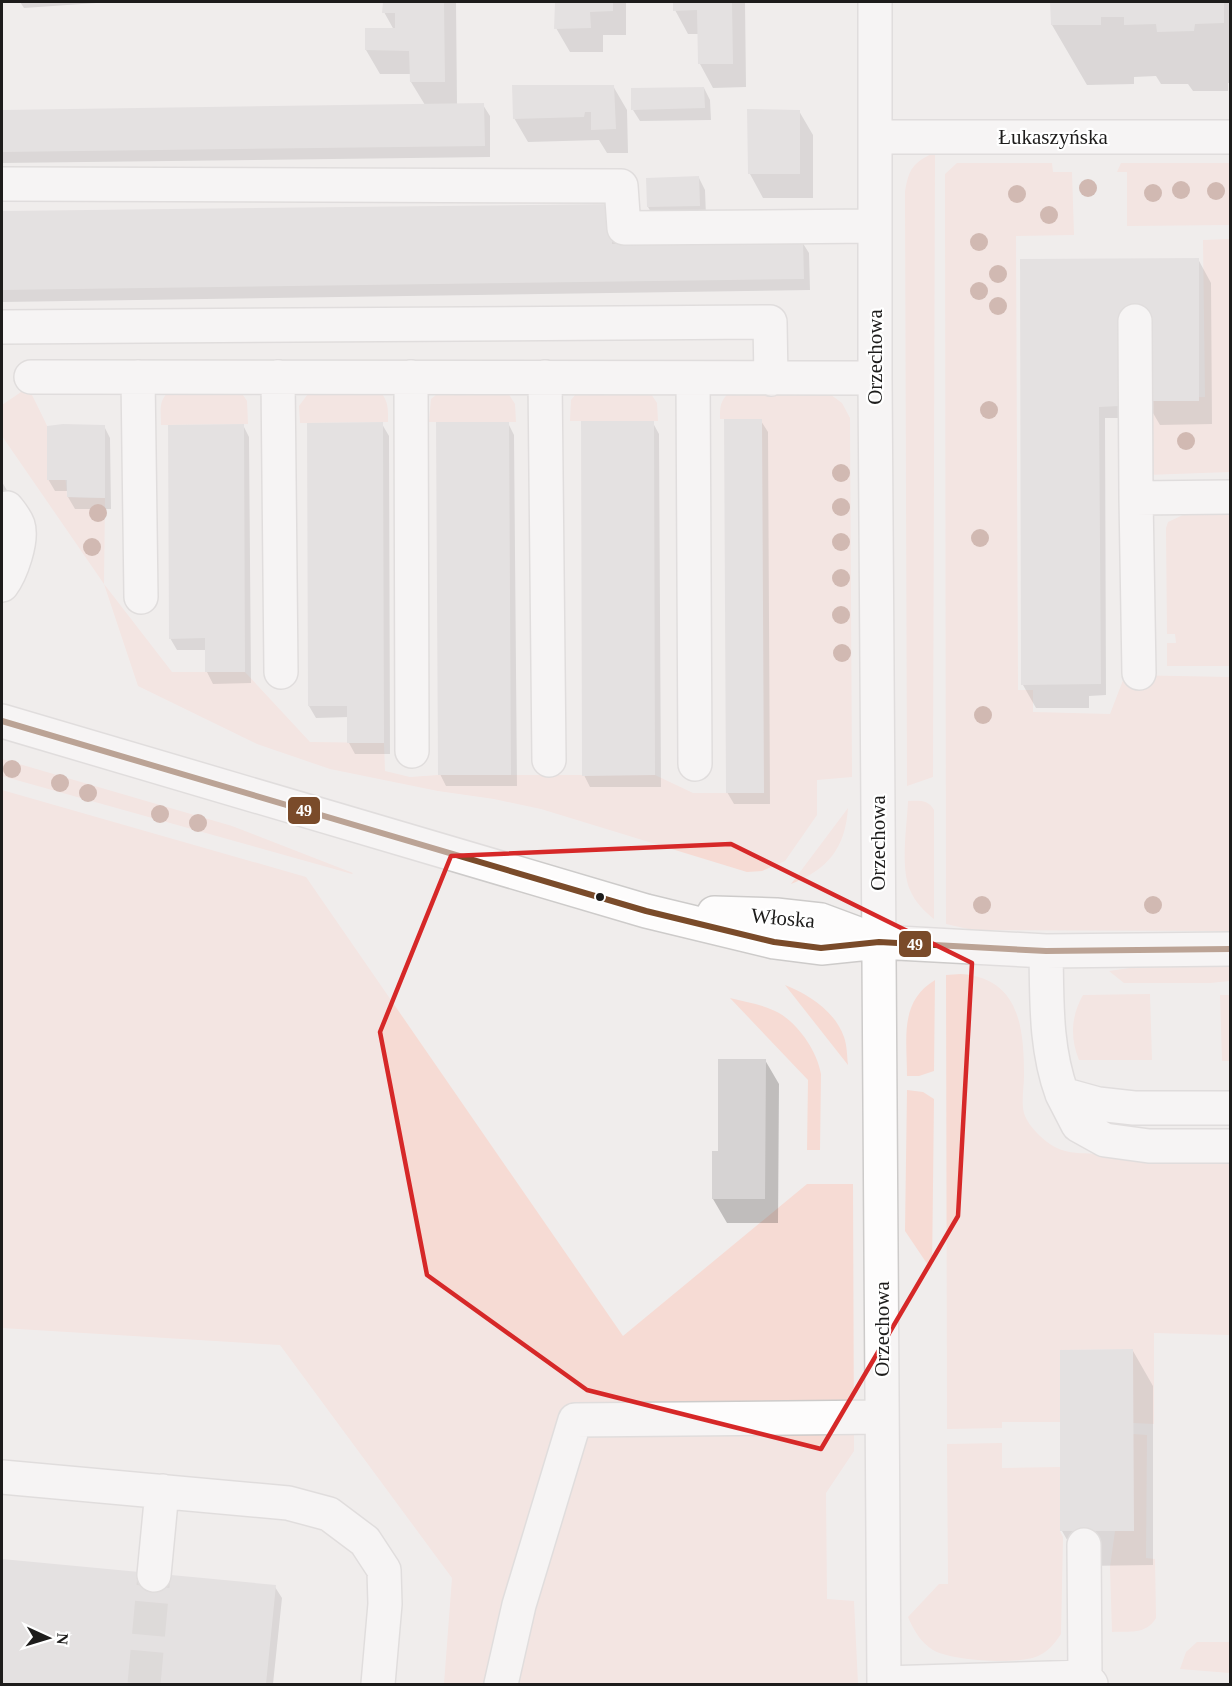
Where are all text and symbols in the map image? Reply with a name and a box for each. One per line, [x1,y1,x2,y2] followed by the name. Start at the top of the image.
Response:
[998,125,1108,149] street label: Łukaszyńska
[863,309,887,405] street label: Orzechowa
[866,795,890,891] street label: Orzechowa
[287,796,321,825] line badge: 49
[296,802,312,819] text: 49
[594,891,606,903] unlabelled marker
[750,903,817,933] street label: Włoska
[898,930,932,958] line badge: 49
[907,936,923,953] text: 49
[870,1281,894,1377] street label: Orzechowa
[18,1608,78,1668] north arrow
[54,1633,71,1646] text: N

